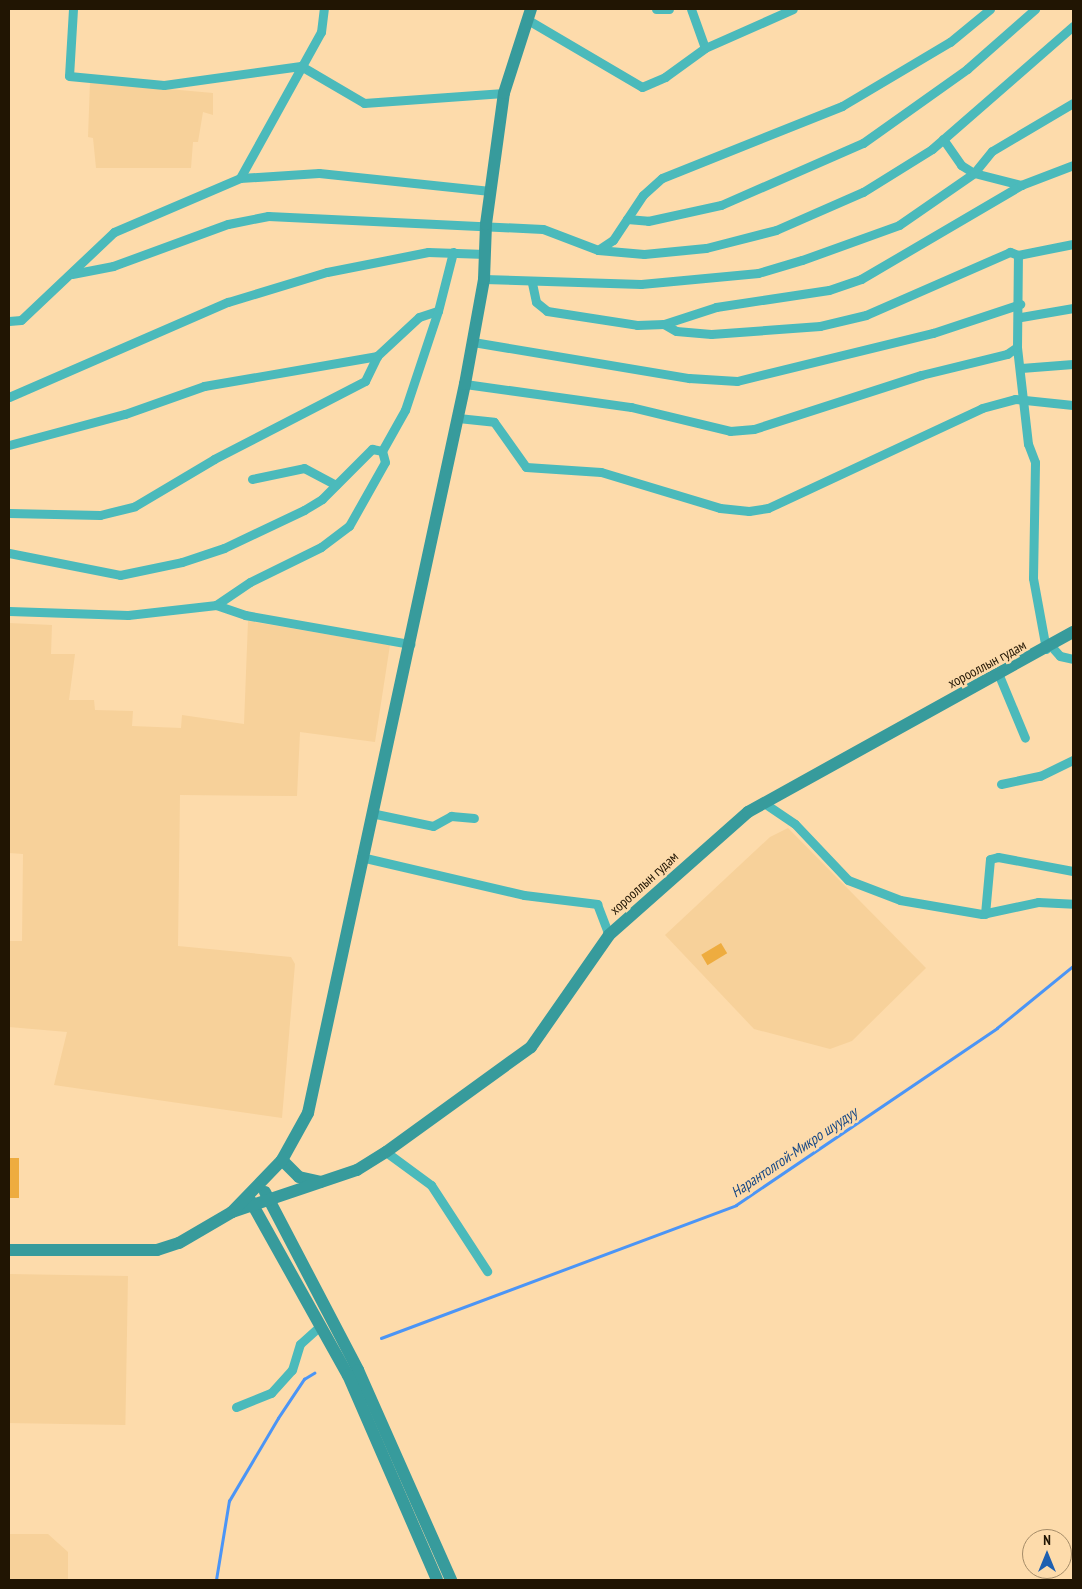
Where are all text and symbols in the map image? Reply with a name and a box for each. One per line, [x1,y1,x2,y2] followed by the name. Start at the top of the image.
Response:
[945,636,1029,692] street label: хорооллын гудам
[606,848,682,918] street label: хорооллын гудам
[728,1103,860,1201] water label: Нарантолгой-Микро шуудуу
[1022,1529,1072,1579] north arrow
[1043,1531,1051,1549] text: N

